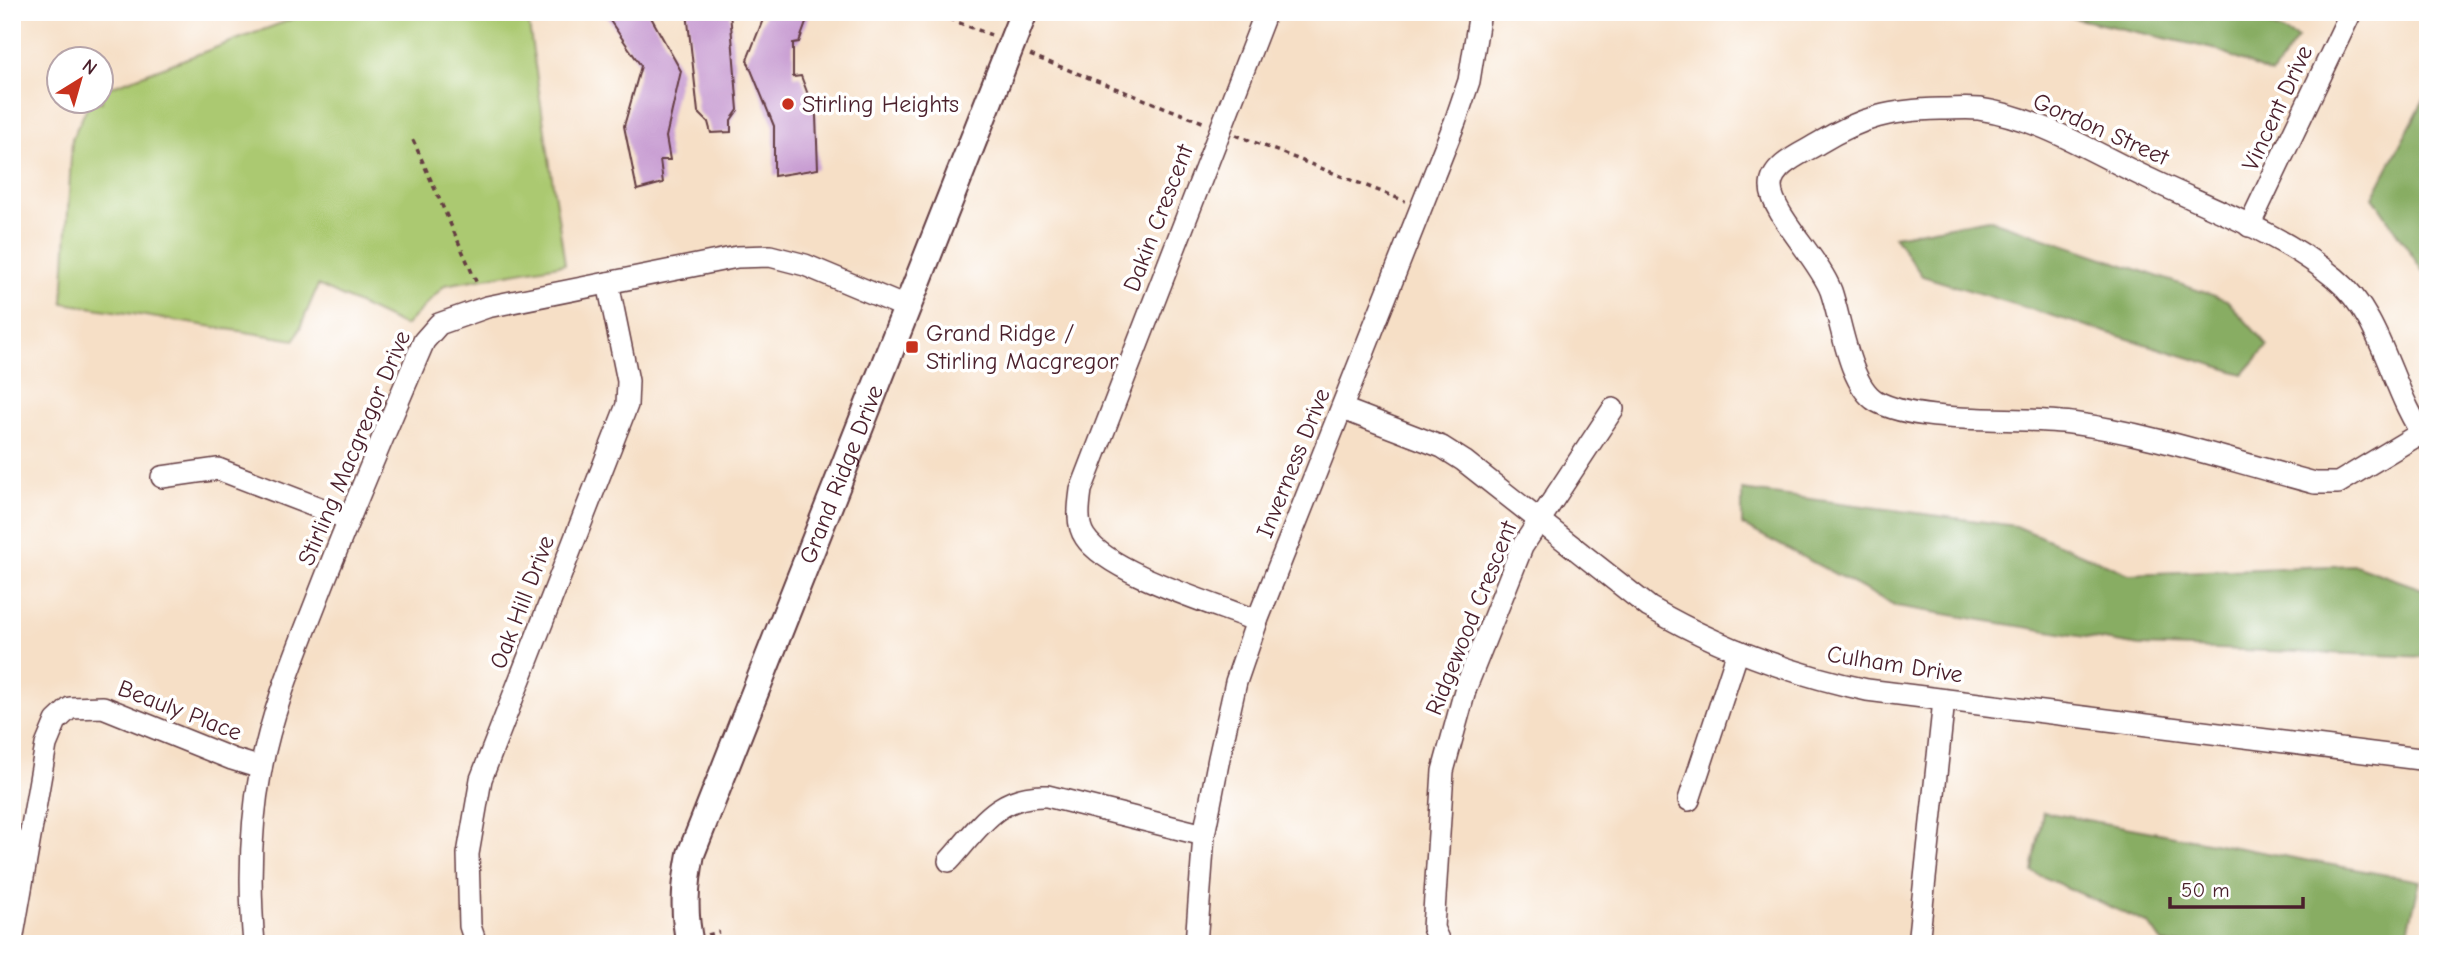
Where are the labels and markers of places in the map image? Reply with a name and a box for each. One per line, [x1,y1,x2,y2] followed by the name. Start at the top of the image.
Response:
[802,90,959,118] place label: Stirling Heights
[780,96,796,112] marker: Stirling Heights
[926,319,1119,375] place label: Grand Ridge / Stirling Macgregor
[904,339,920,355] marker: Grand Ridge / Stirling Macgregor

